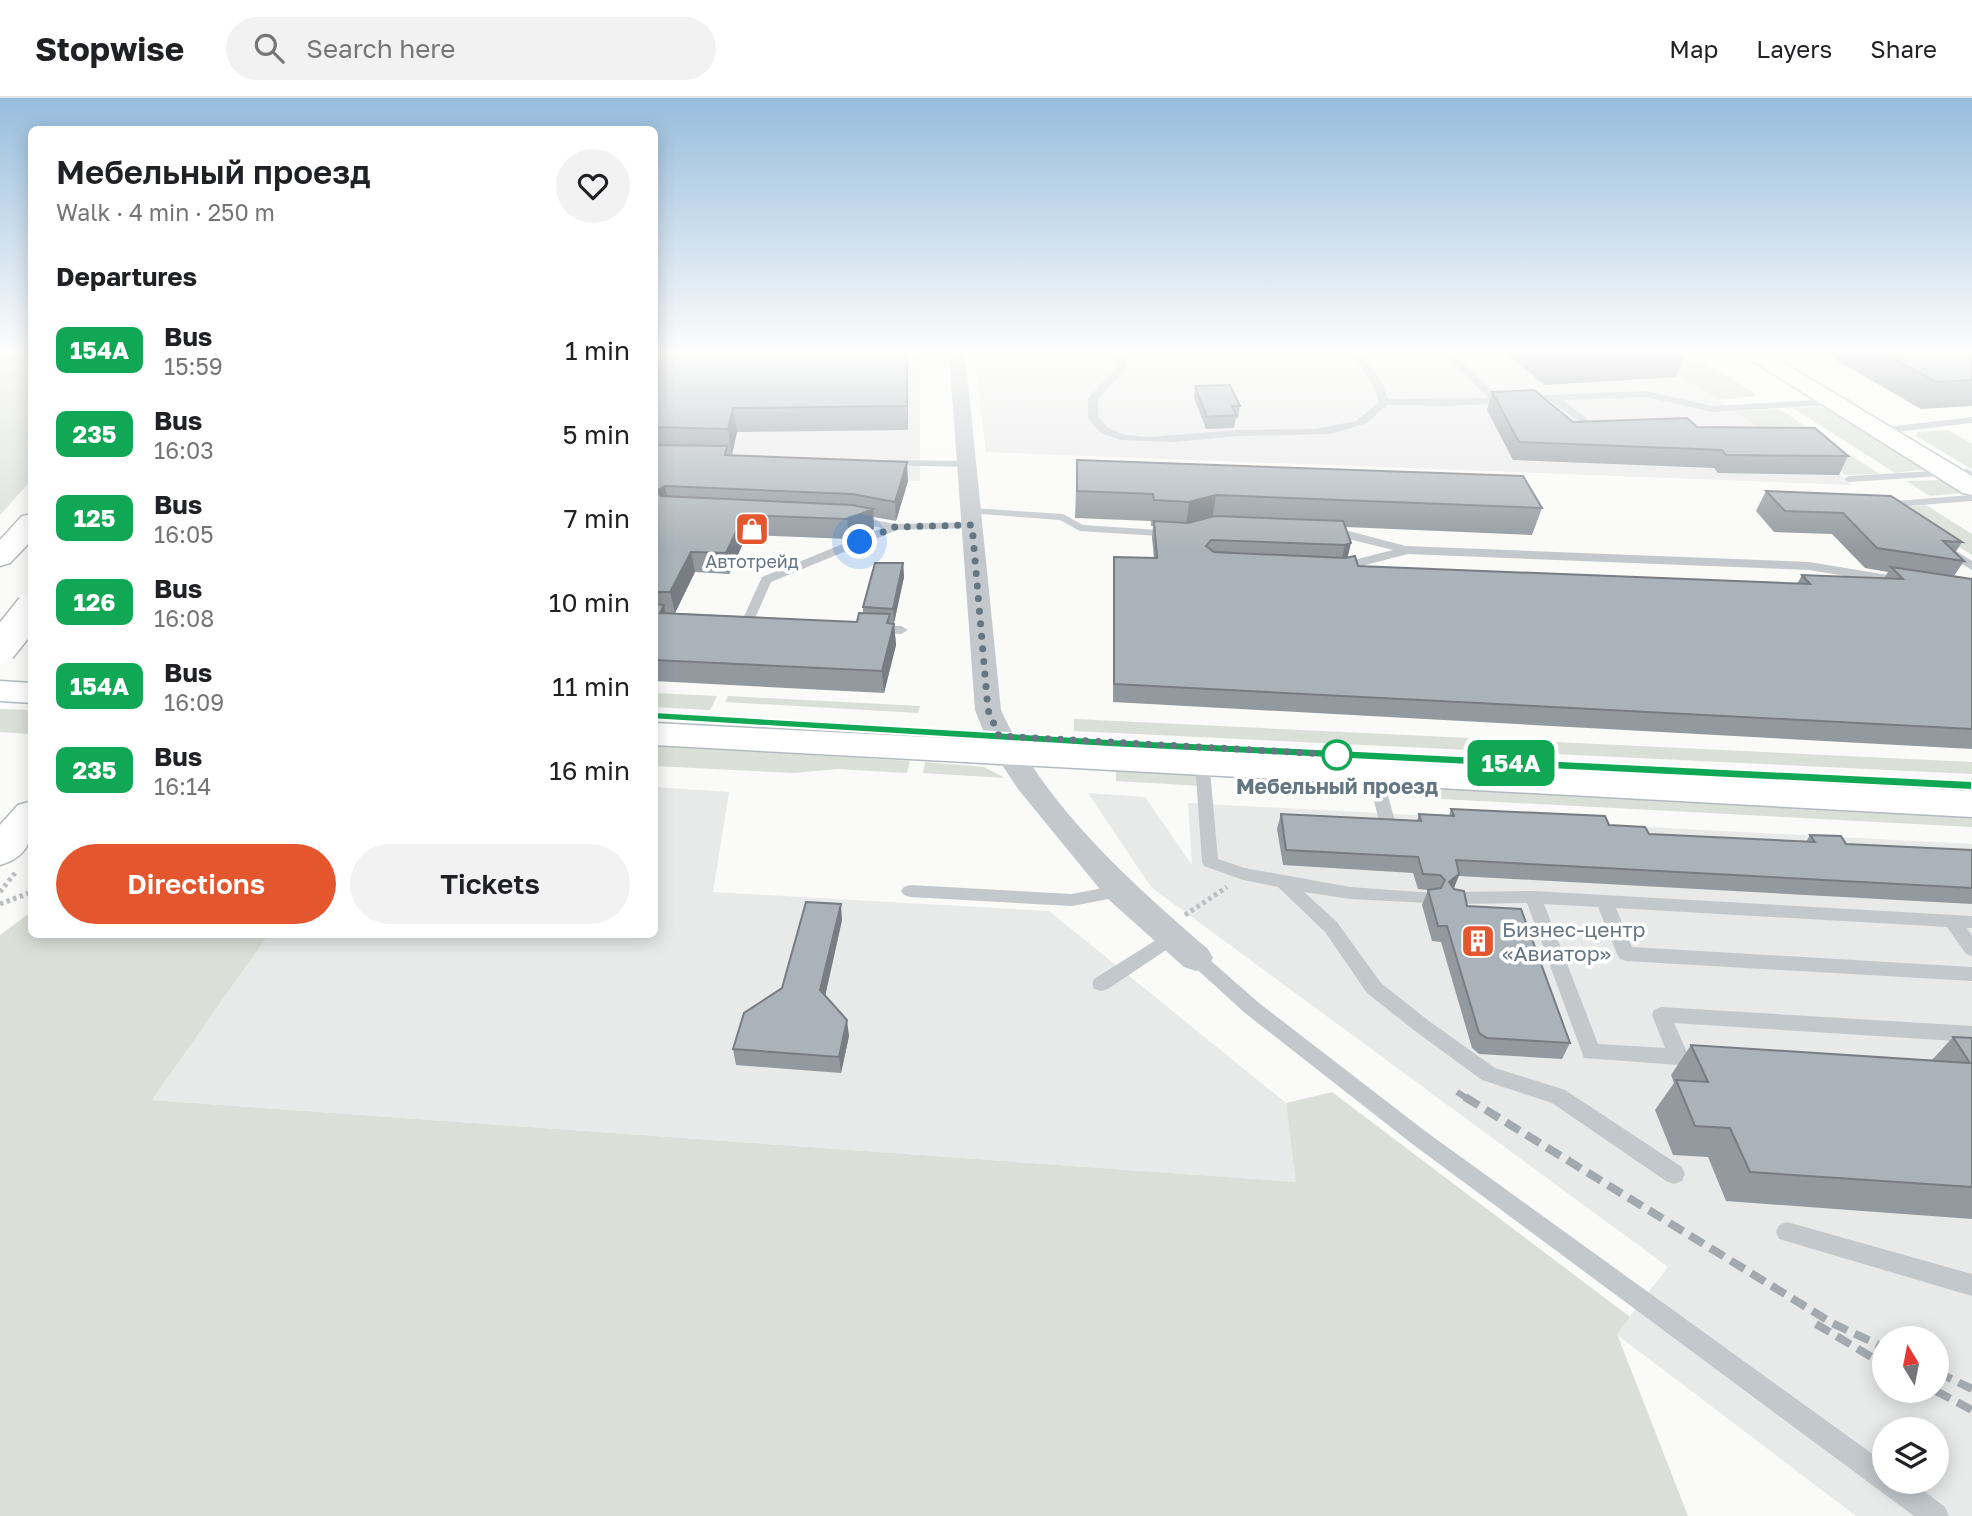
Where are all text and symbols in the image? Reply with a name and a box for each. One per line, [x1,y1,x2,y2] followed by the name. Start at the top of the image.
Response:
[226,17,716,80] search box
[35,29,184,68] text: Stopwise
[250,29,288,67] icon: search
[306,33,455,64] text: Search here
[1669,34,1718,63] text: Map
[1756,34,1832,63] text: Layers
[1870,34,1937,63] text: Share
[556,149,630,223] button: heart
[56,152,371,191] text: Мебельный проезд
[56,198,275,226] text: Walk · 4 min · 250 m
[56,261,197,292] text: Departures
[164,321,212,352] text: Bus
[70,335,129,364] text: 154А
[565,335,630,366] text: 1 min
[164,352,223,380] text: 15:59
[154,405,202,436] text: Bus
[73,419,116,448] text: 235
[562,419,630,450] text: 5 min
[154,436,214,464] text: 16:03
[154,489,202,520] text: Bus
[74,503,115,532] text: 125
[564,503,630,534] text: 7 min
[733,510,771,548] shop icon: Автотрейд
[154,520,214,548] text: 16:05
[842,524,877,559] your location
[705,550,799,572] place label: Автотрейд
[154,573,202,604] text: Bus
[73,587,116,616] text: 126
[549,587,630,618] text: 10 min
[154,604,214,632] text: 16:08
[164,657,212,688] text: Bus
[70,671,129,700] text: 154А
[552,671,630,702] text: 11 min
[164,688,224,716] text: 16:09
[1322,740,1352,770] marker: Мебельный проезд
[1462,740,1560,786] line badge: 154А
[154,741,202,772] text: Bus
[1481,748,1541,777] text: 154А
[73,755,116,784] text: 235
[549,755,630,786] text: 16 min
[154,772,211,800] text: 16:14
[1236,773,1438,799] place label: Мебельный проезд
[56,844,336,924] button: Directions
[350,844,630,924] button: Tickets
[1502,916,1645,966] place label: Бизнес-центр «Авиатор»
[1459,922,1497,960] building icon: Бизнес-центр «Авиатор»
[1872,1326,1950,1404] north arrow
[1872,1326,1949,1494] map controls
[1872,1417,1949,1494] button: layers

